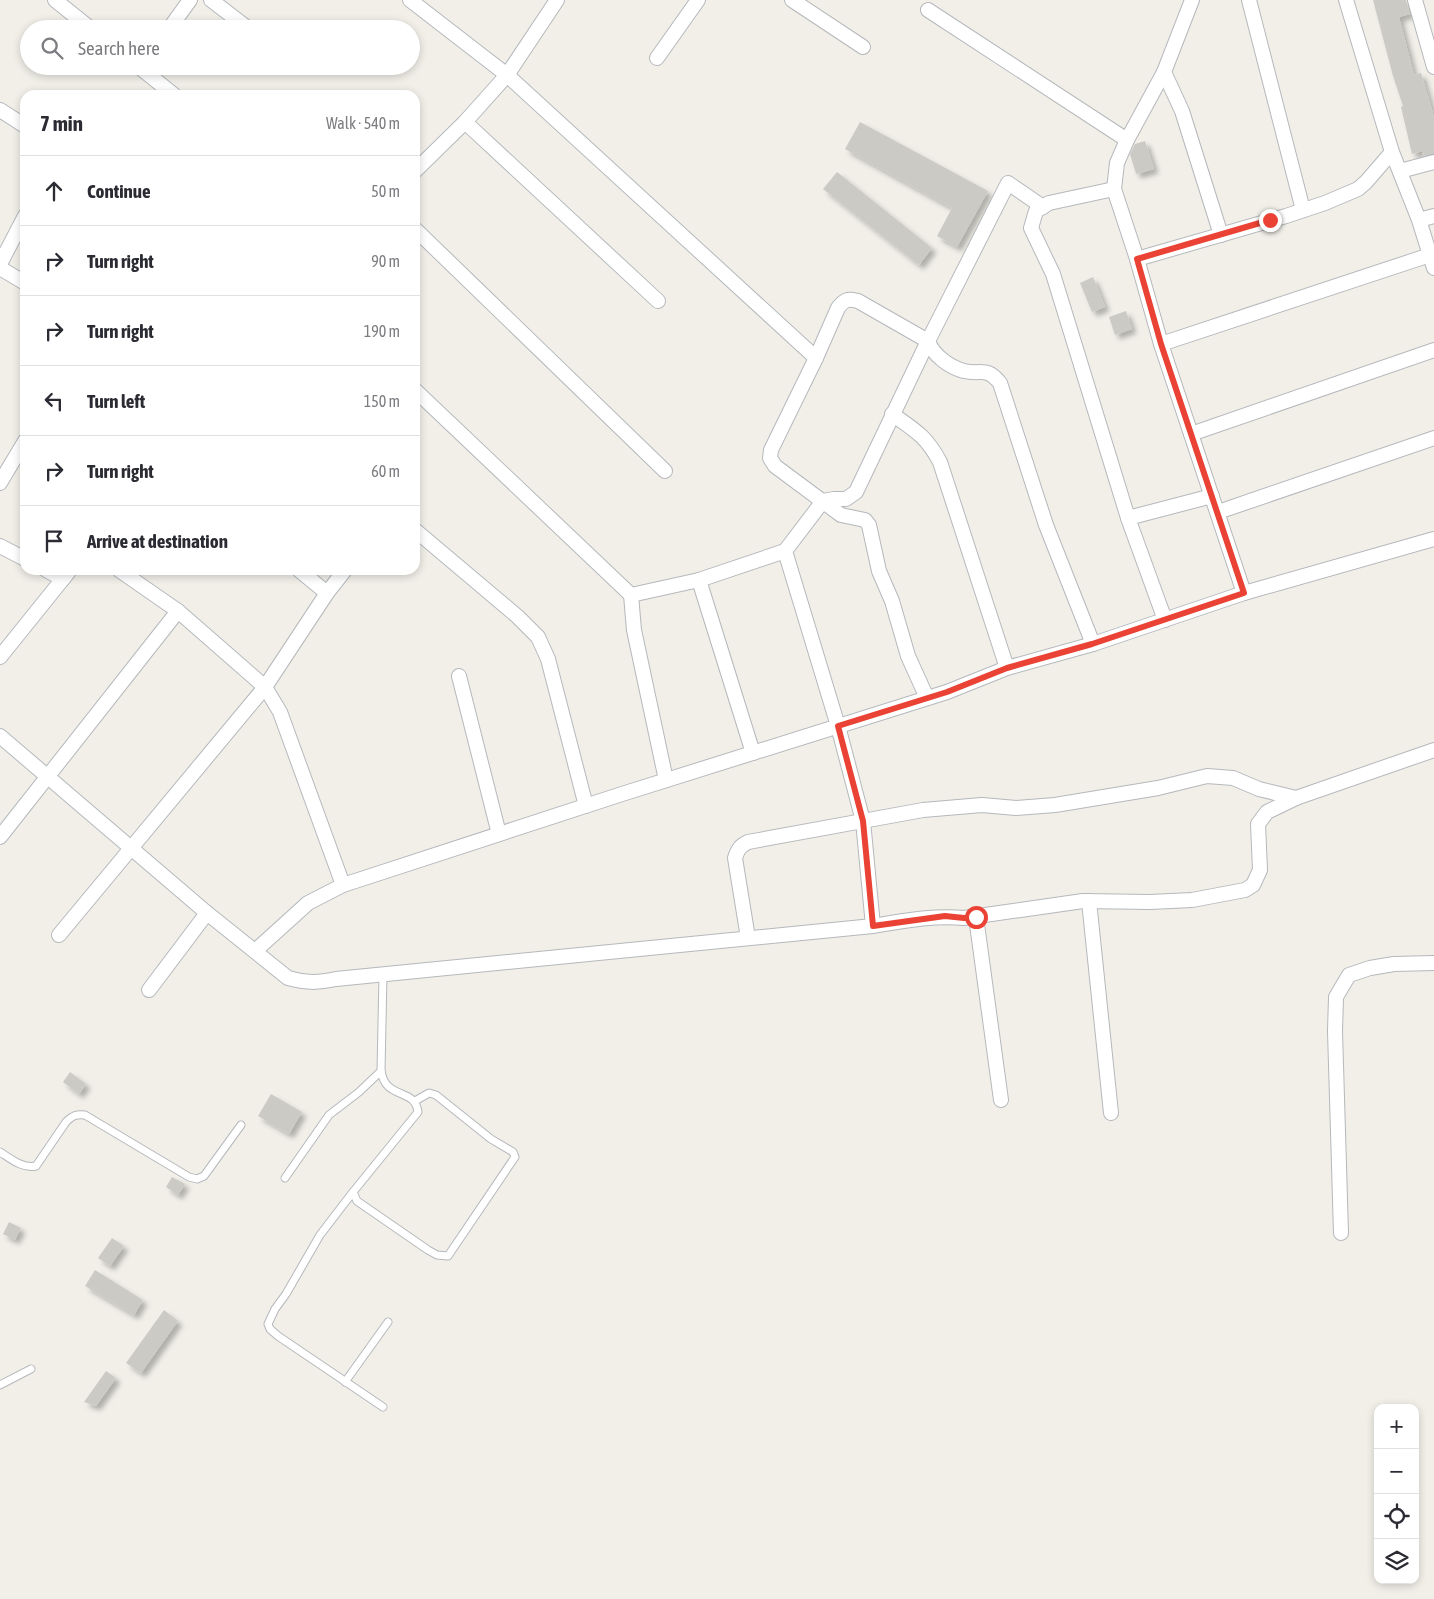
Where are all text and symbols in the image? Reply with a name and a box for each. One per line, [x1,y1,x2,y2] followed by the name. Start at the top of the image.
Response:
[20,20,420,75] search box
[38,34,66,62] icon: search
[78,37,160,59] text: Search here
[40,111,83,135] text: 7 min
[326,114,400,132] text: Walk · 540 m
[40,177,68,205] icon: ahead
[87,180,151,202] text: Continue
[371,182,400,200] text: 50 m
[1259,209,1282,232] route end
[40,247,68,275] icon: right
[87,250,154,272] text: Turn right
[371,252,400,270] text: 90 m
[40,317,68,345] icon: right
[87,320,154,342] text: Turn right
[364,322,400,340] text: 190 m
[40,387,68,415] icon: left
[87,390,145,412] text: Turn left
[364,392,400,410] text: 150 m
[40,457,68,485] icon: right
[87,460,154,482] text: Turn right
[371,462,400,480] text: 60 m
[40,527,68,555] icon: arrive
[87,530,228,552] text: Arrive at destination
[965,906,988,929] route start
[1374,1404,1419,1584] map controls
[1374,1404,1419,1449] button: +
[1374,1449,1419,1494] button: −
[1374,1494,1419,1539] button: locate
[1374,1539,1419,1584] button: layers

